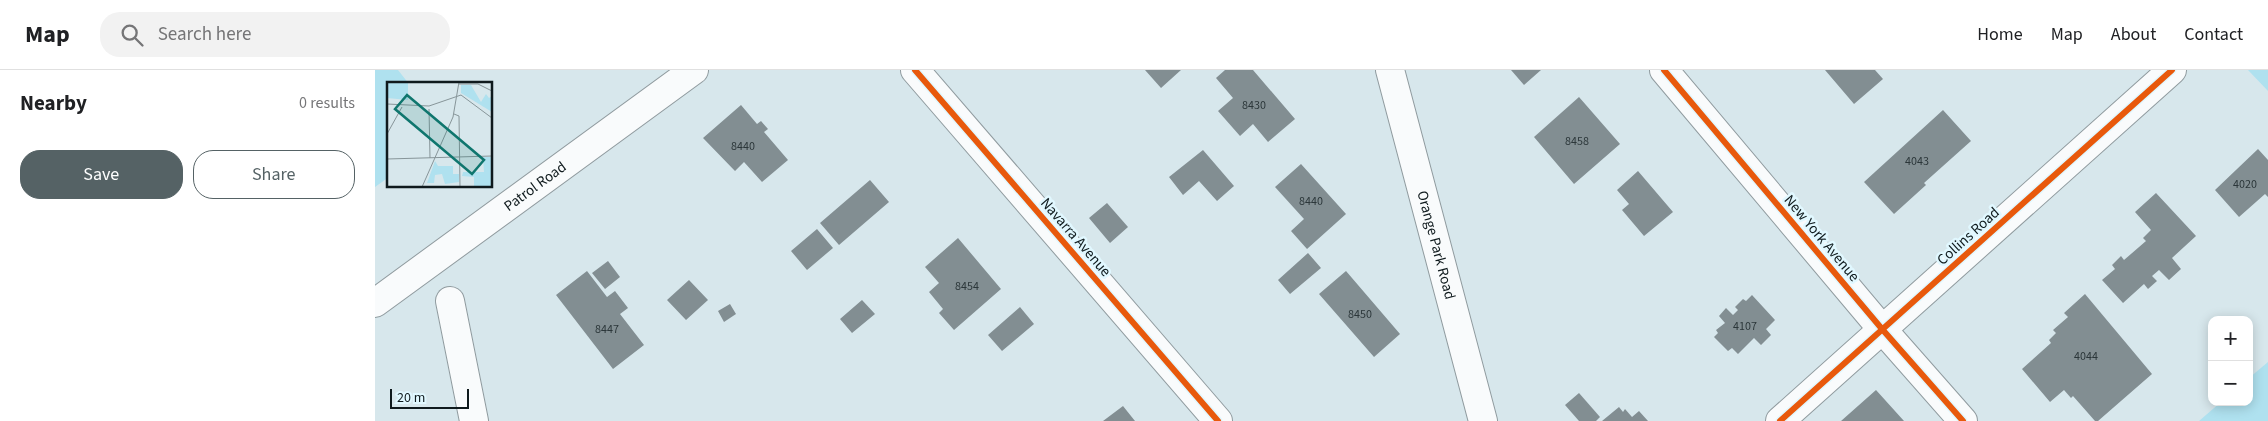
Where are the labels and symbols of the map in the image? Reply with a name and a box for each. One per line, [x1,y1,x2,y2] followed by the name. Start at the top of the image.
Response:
[387,82,493,188] inset map
[1242,97,1266,114] house number: 8430
[1565,133,1589,150] house number: 8458
[731,138,755,155] house number: 8440
[1905,153,1929,170] house number: 4043
[500,157,571,216] street label: Patrol Road
[2233,176,2257,193] house number: 4020
[1411,188,1460,302] street label: Orange Park Road
[1779,190,1864,286] street label: New York Avenue
[1035,193,1116,281] street label: Navarra Avenue
[1299,193,1323,210] house number: 8440
[1932,203,2004,270] street label: Collins Road
[955,278,979,295] house number: 8454
[1348,306,1372,323] house number: 8450
[1733,318,1757,335] house number: 4107
[595,321,619,338] house number: 8447
[2074,348,2098,365] house number: 4044
[390,386,469,409] scale bar

